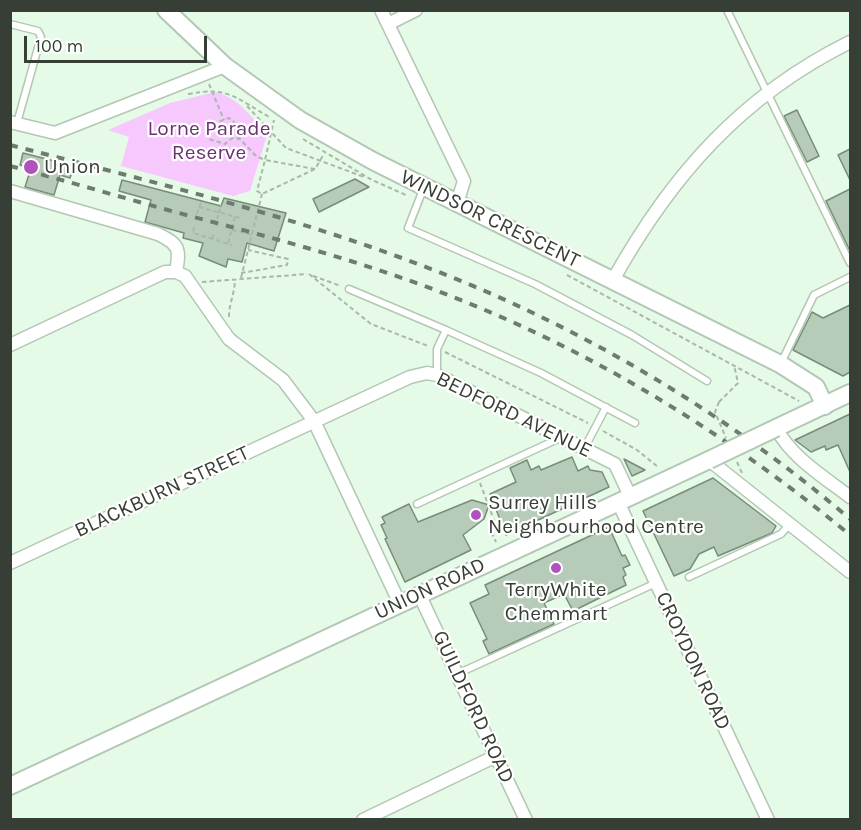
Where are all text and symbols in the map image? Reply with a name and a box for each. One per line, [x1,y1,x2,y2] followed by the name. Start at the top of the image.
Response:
[27,24,210,62] scale bar
[35,35,83,57] text: 100 m
[148,116,270,166] park label: Lorne Parade Reserve
[44,154,101,180] place label: Union
[22,158,40,176] marker: Union
[396,165,584,273] street label: WINDSOR CRESCENT
[432,366,596,464] street label: BEDFORD AVENUE
[71,440,253,544] street label: BLACKBURN STREET
[488,490,704,540] place label: Surrey Hills Neighbourhood Centre
[469,508,483,522] marker: Surrey Hills Neighbourhood Centre
[371,552,489,626] street label: UNION ROAD
[549,561,563,575] marker: TerryWhite Chemmart
[505,577,607,627] place label: TerryWhite Chemmart
[650,588,736,734] street label: CROYDON ROAD
[427,627,519,787] street label: GUILDFORD ROAD

